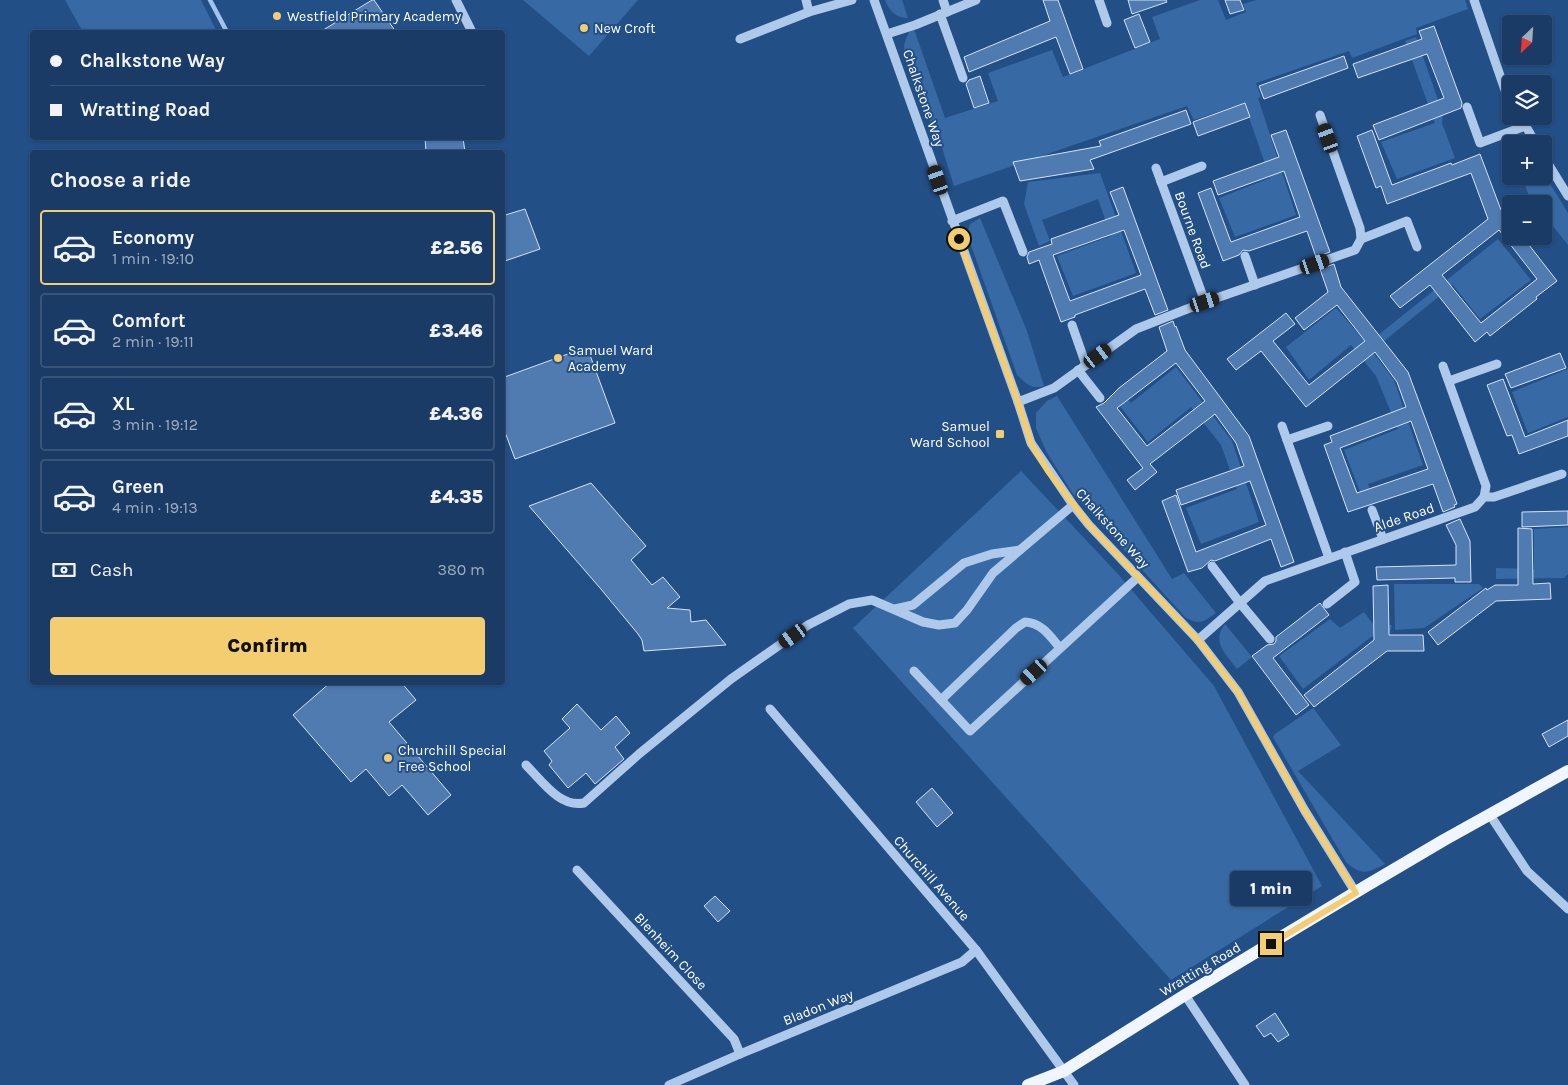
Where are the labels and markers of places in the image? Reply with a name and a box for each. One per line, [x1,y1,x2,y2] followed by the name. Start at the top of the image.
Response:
[287,8,462,25] place label: Westfield Primary Academy
[271,10,283,22] marker: Westfield Primary Academy
[594,20,656,37] place label: New Croft
[578,22,590,34] marker: New Croft
[568,342,653,375] place label: Samuel Ward Academy
[552,352,564,364] marker: Samuel Ward Academy
[910,418,990,451] place label: Samuel Ward School
[994,428,1006,440] marker: Samuel Ward School
[398,742,506,775] place label: Churchill Special Free School
[382,752,394,764] marker: Churchill Special Free School

